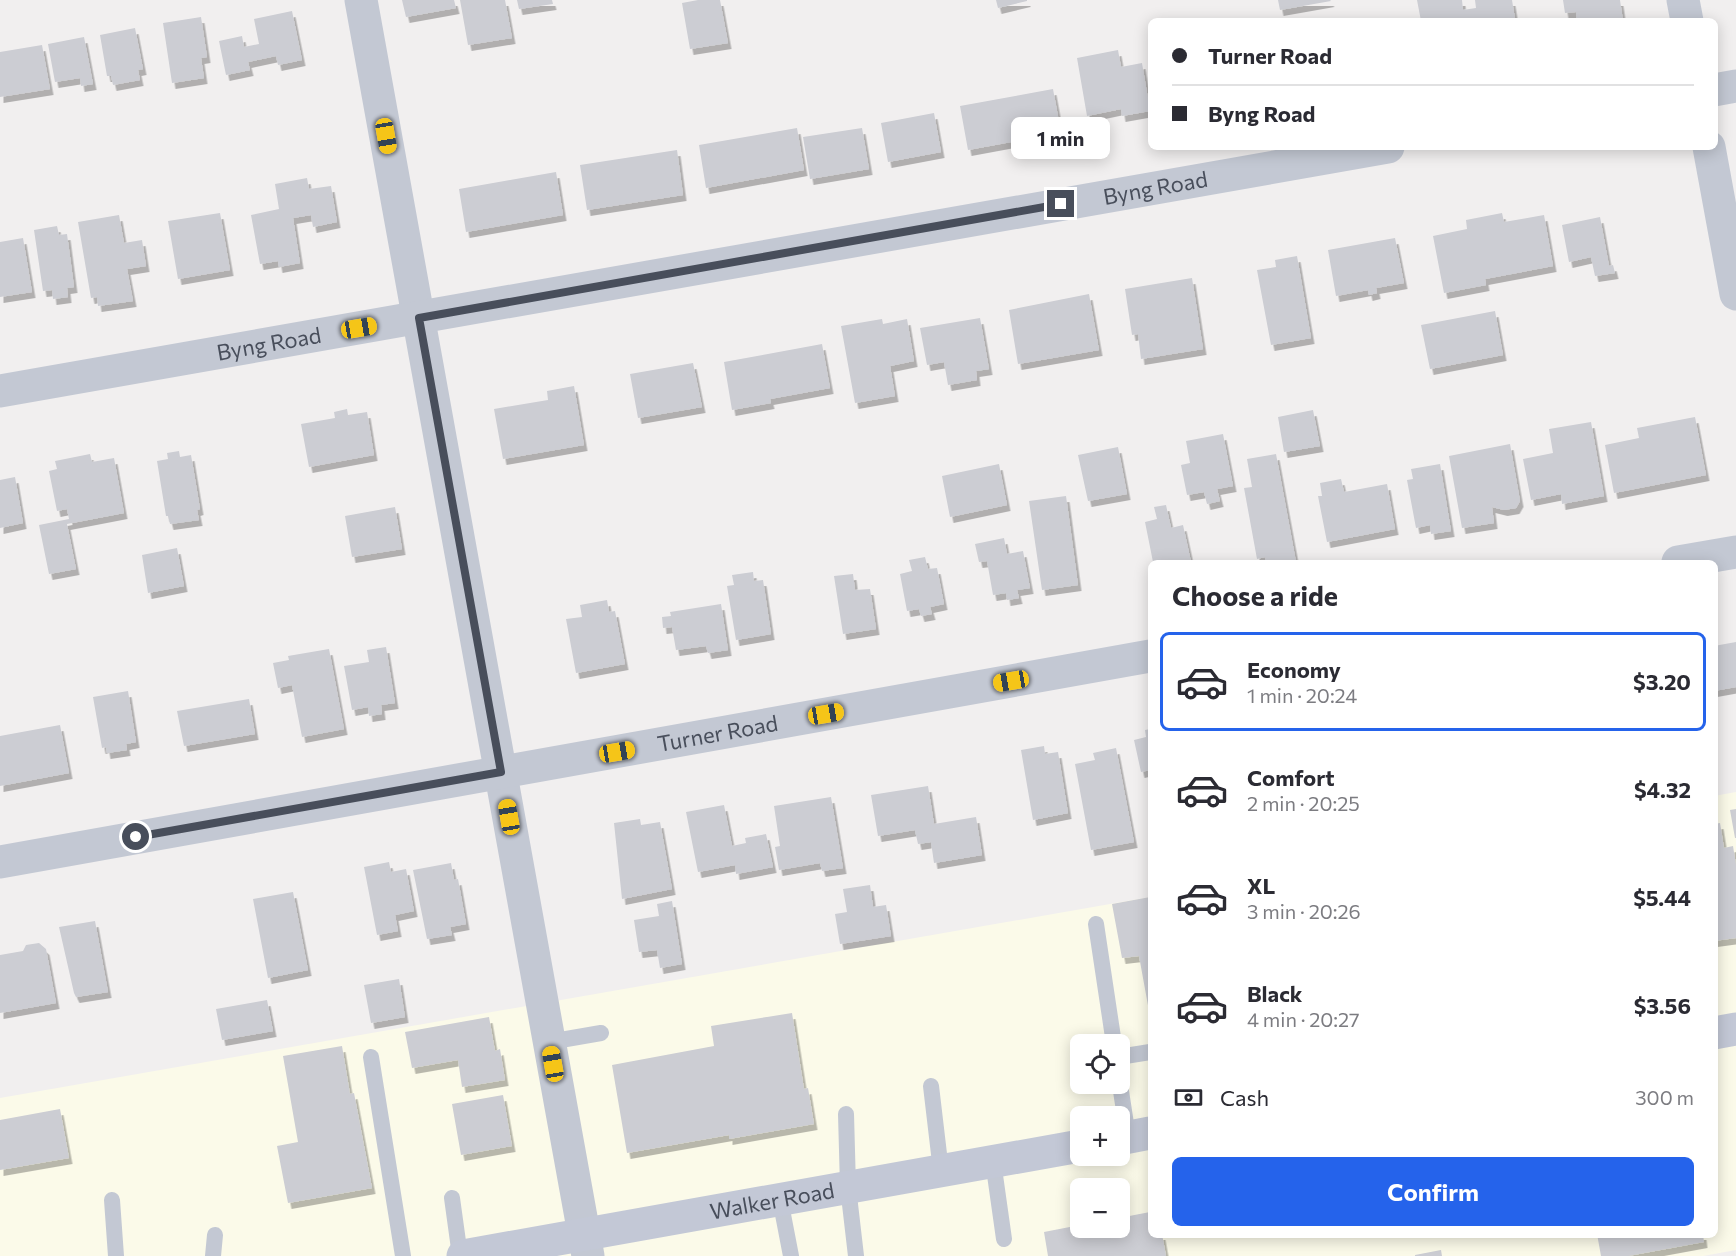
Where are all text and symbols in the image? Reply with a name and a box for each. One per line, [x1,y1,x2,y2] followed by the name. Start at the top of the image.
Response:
[1208,42,1332,69] text: Turner Road
[1208,100,1315,127] text: Byng Road
[374,117,398,155] car
[1012,117,1110,159] callout: 1 min
[1037,126,1084,150] text: 1 min
[1101,165,1210,210] street label: Byng Road
[1047,190,1074,217] route end
[340,316,378,340] car
[214,321,323,366] street label: Byng Road
[1172,579,1338,612] text: Choose a ride
[1175,655,1229,709] icon: car
[1247,656,1341,683] text: Economy
[1633,668,1691,695] text: $3.20
[992,669,1030,693] car
[1247,683,1357,707] text: 1 min · 20:24
[807,702,845,726] car
[655,709,780,757] street label: Turner Road
[598,740,636,764] car
[1175,763,1229,817] icon: car
[1247,764,1335,791] text: Comfort
[1634,776,1691,803] text: $4.32
[1247,791,1360,815] text: 2 min · 20:25
[497,798,521,836] car
[122,823,149,850] route start
[1175,871,1229,925] icon: car
[1247,872,1275,899] text: XL
[1633,884,1691,911] text: $5.44
[1247,899,1361,923] text: 3 min · 20:26
[1175,979,1229,1033] icon: car
[1247,980,1302,1007] text: Black
[1634,992,1691,1019] text: $3.56
[1247,1007,1360,1031] text: 4 min · 20:27
[1070,1034,1130,1238] map controls
[1070,1034,1130,1094] button: locate
[541,1045,565,1083] car
[1172,1081,1205,1114] icon: cash
[1220,1084,1269,1111] text: Cash
[1635,1085,1694,1109] text: 300 m
[1070,1106,1130,1166] button: +
[1172,1157,1694,1226] button: Confirm
[708,1176,836,1225] street label: Walker Road
[1070,1178,1130,1238] button: −

